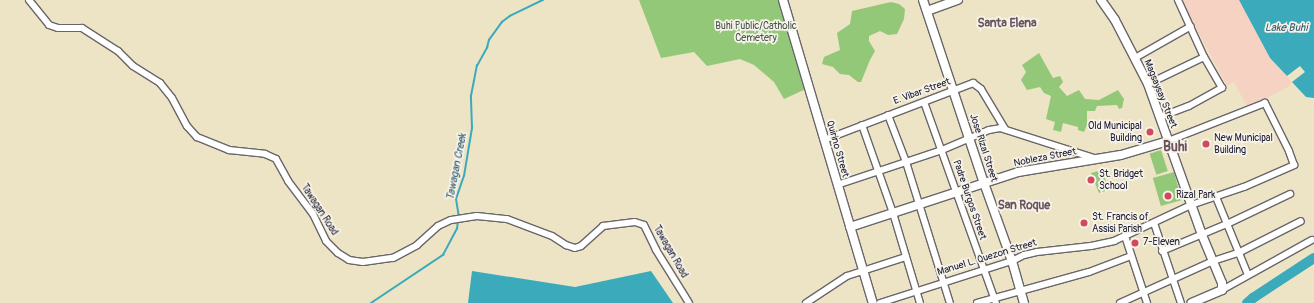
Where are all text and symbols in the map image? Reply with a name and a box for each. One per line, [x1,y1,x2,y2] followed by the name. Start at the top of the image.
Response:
[977,17,1037,31] district label: Santa Elena
[715,20,797,44] park label: Buhi Public/Catholic Cemetery
[1265,21,1307,35] water label: Lake Buhi
[1141,58,1179,130] street label: Magsaysay Street
[892,76,952,108] street label: E. Vibar Street
[966,112,1000,184] street label: Jose Rizal Street
[823,119,851,179] street label: Quirino Street
[1088,120,1142,144] place label: Old Municipal Building
[1145,127,1155,137] marker: Old Municipal Building
[444,132,470,202] water label: Tawagan Creek
[1214,132,1273,156] place label: New Municipal Building
[1163,139,1187,155] district label: Buhi
[1201,139,1211,149] marker: New Municipal Building
[1013,146,1077,170] street label: Nobleza Street
[950,159,988,241] street label: Padre Burgos Street
[1099,168,1143,192] place label: St. Bridget School
[1086,175,1096,185] marker: St. Bridget School
[298,182,340,238] street label: Tawagan Road
[1176,190,1215,202] place label: Rizal Park
[1163,191,1173,201] marker: Rizal Park
[998,199,1050,213] district label: San Roque
[1092,211,1149,234] place label: St. Francis of Assisi Parish
[1079,218,1089,228] marker: St. Francis of Assisi Parish
[650,223,690,281] street label: Tawagan Road
[936,237,1038,279] street label: Manuel L. Quezon Street
[1143,237,1180,249] place label: 7-Eleven
[1130,238,1140,248] marker: 7-Eleven

